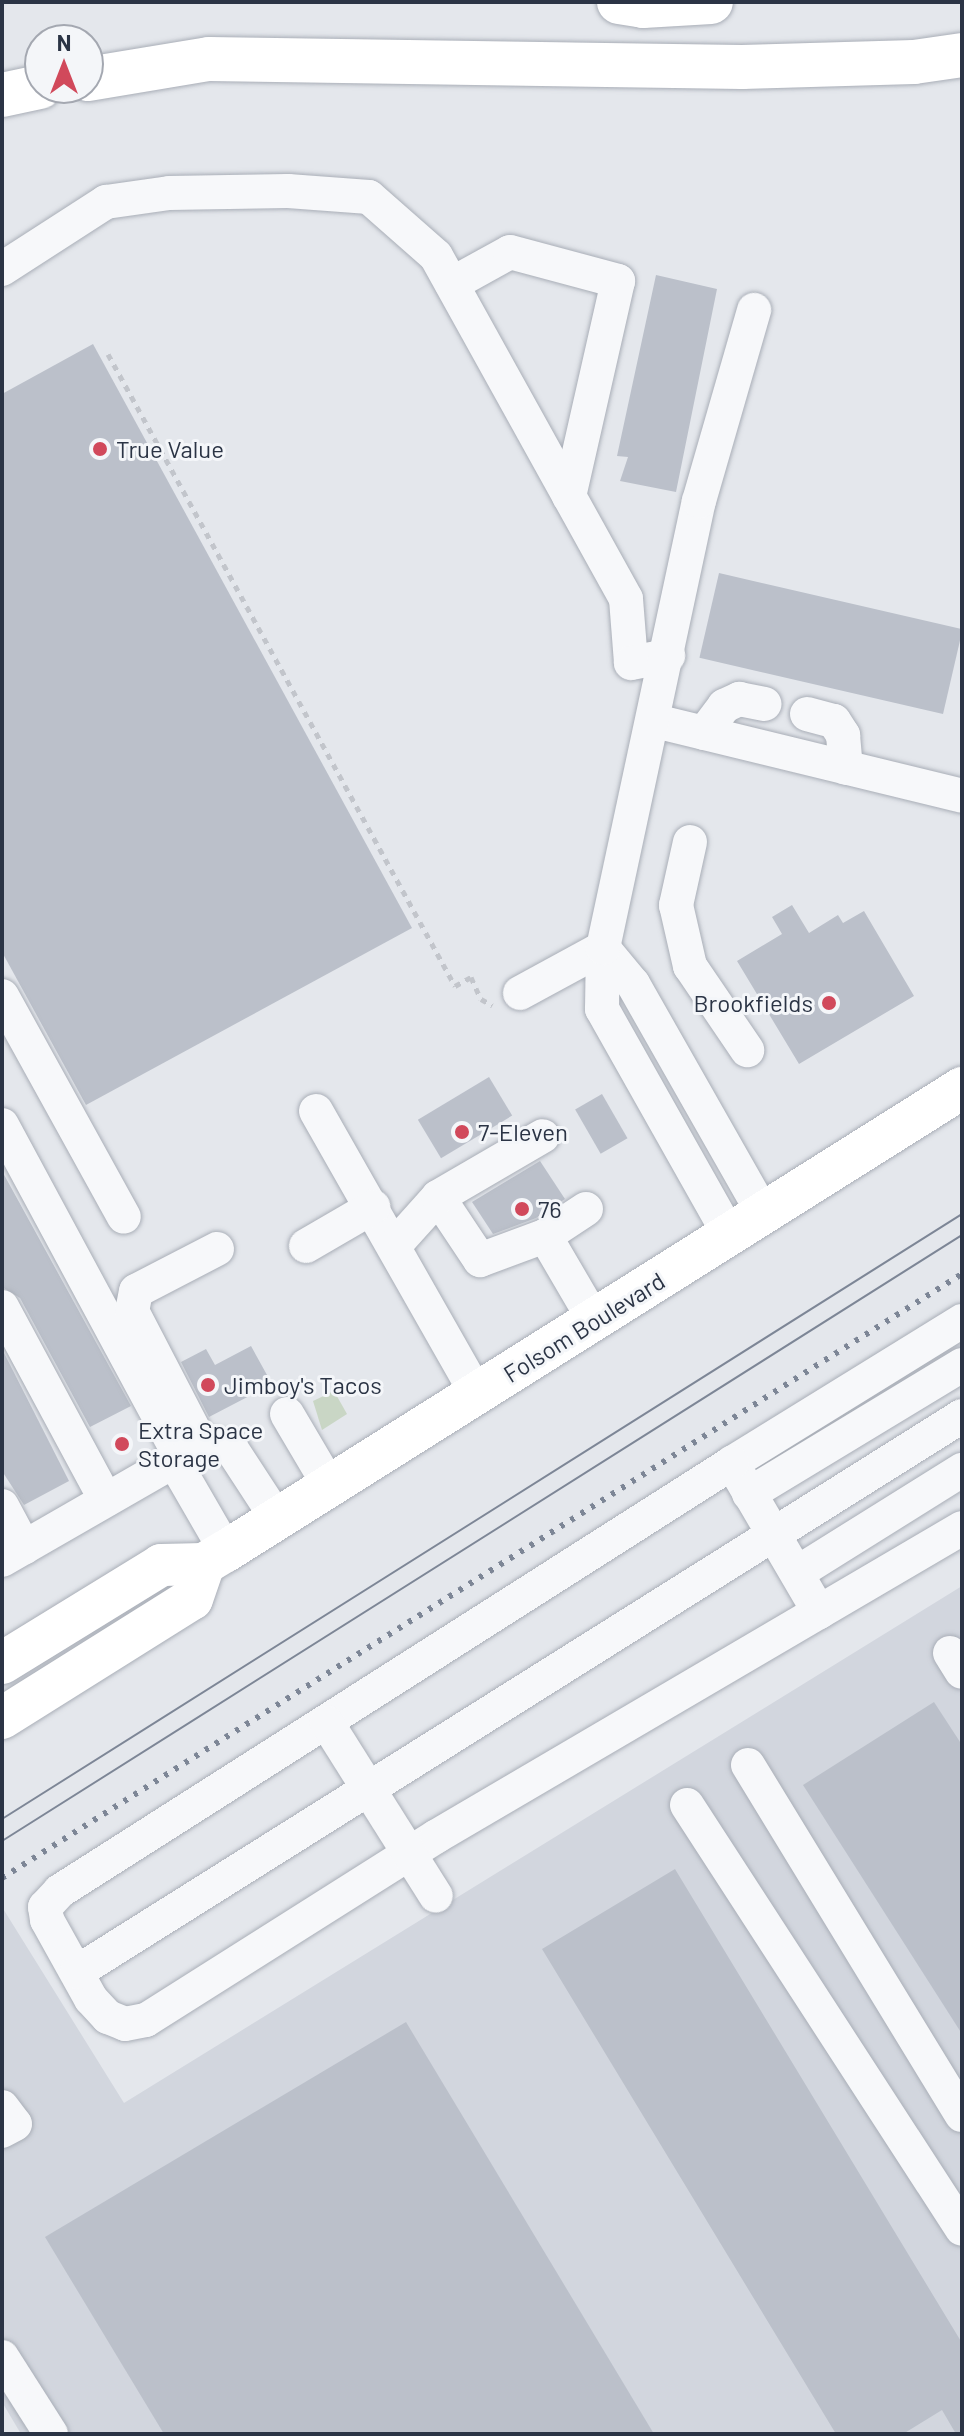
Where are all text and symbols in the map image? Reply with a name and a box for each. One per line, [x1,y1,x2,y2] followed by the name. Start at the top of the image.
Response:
[24,24,104,104] north arrow
[57,29,71,55] text: N
[116,435,224,463] place label: True Value
[91,440,109,458] marker: True Value
[694,989,813,1017] place label: Brookfields
[820,994,838,1012] marker: Brookfields
[478,1118,568,1146] place label: 7-Eleven
[453,1123,471,1141] marker: 7-Eleven
[538,1195,562,1223] place label: 76
[513,1200,531,1218] marker: 76
[498,1266,670,1388] street label: Folsom Boulevard
[224,1371,382,1399] place label: Jimboy's Tacos
[199,1376,217,1394] marker: Jimboy's Tacos
[138,1416,263,1472] place label: Extra Space Storage
[113,1435,131,1453] marker: Extra Space Storage

